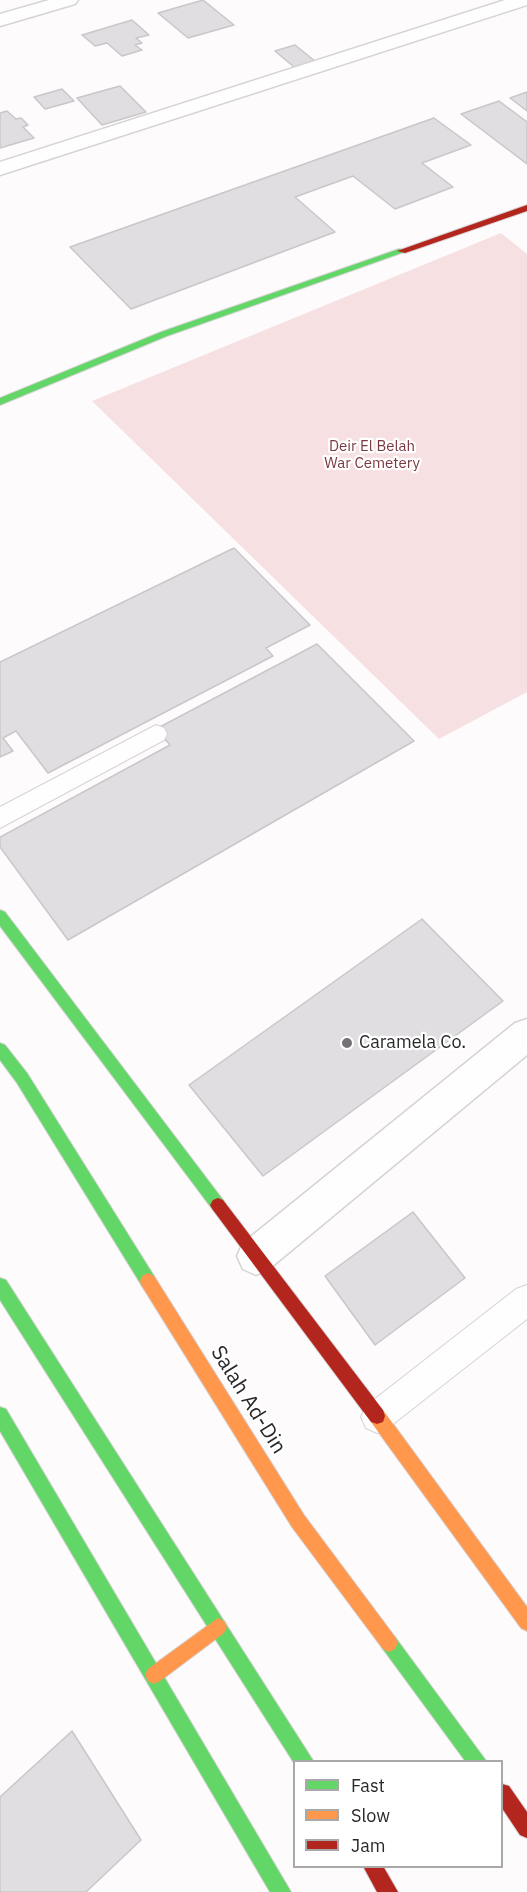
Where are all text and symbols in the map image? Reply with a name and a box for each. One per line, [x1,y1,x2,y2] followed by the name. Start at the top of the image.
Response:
[324,438,420,473] park label: Deir El Belah War Cemetery
[359,1032,466,1054] place label: Caramela Co.
[340,1036,354,1050] marker: Caramela Co.
[205,1341,291,1459] street label: Salah Ad-Din
[293,1760,503,1868] legend
[351,1774,385,1797] text: Fast
[351,1804,390,1827] text: Slow
[351,1834,386,1857] text: Jam

